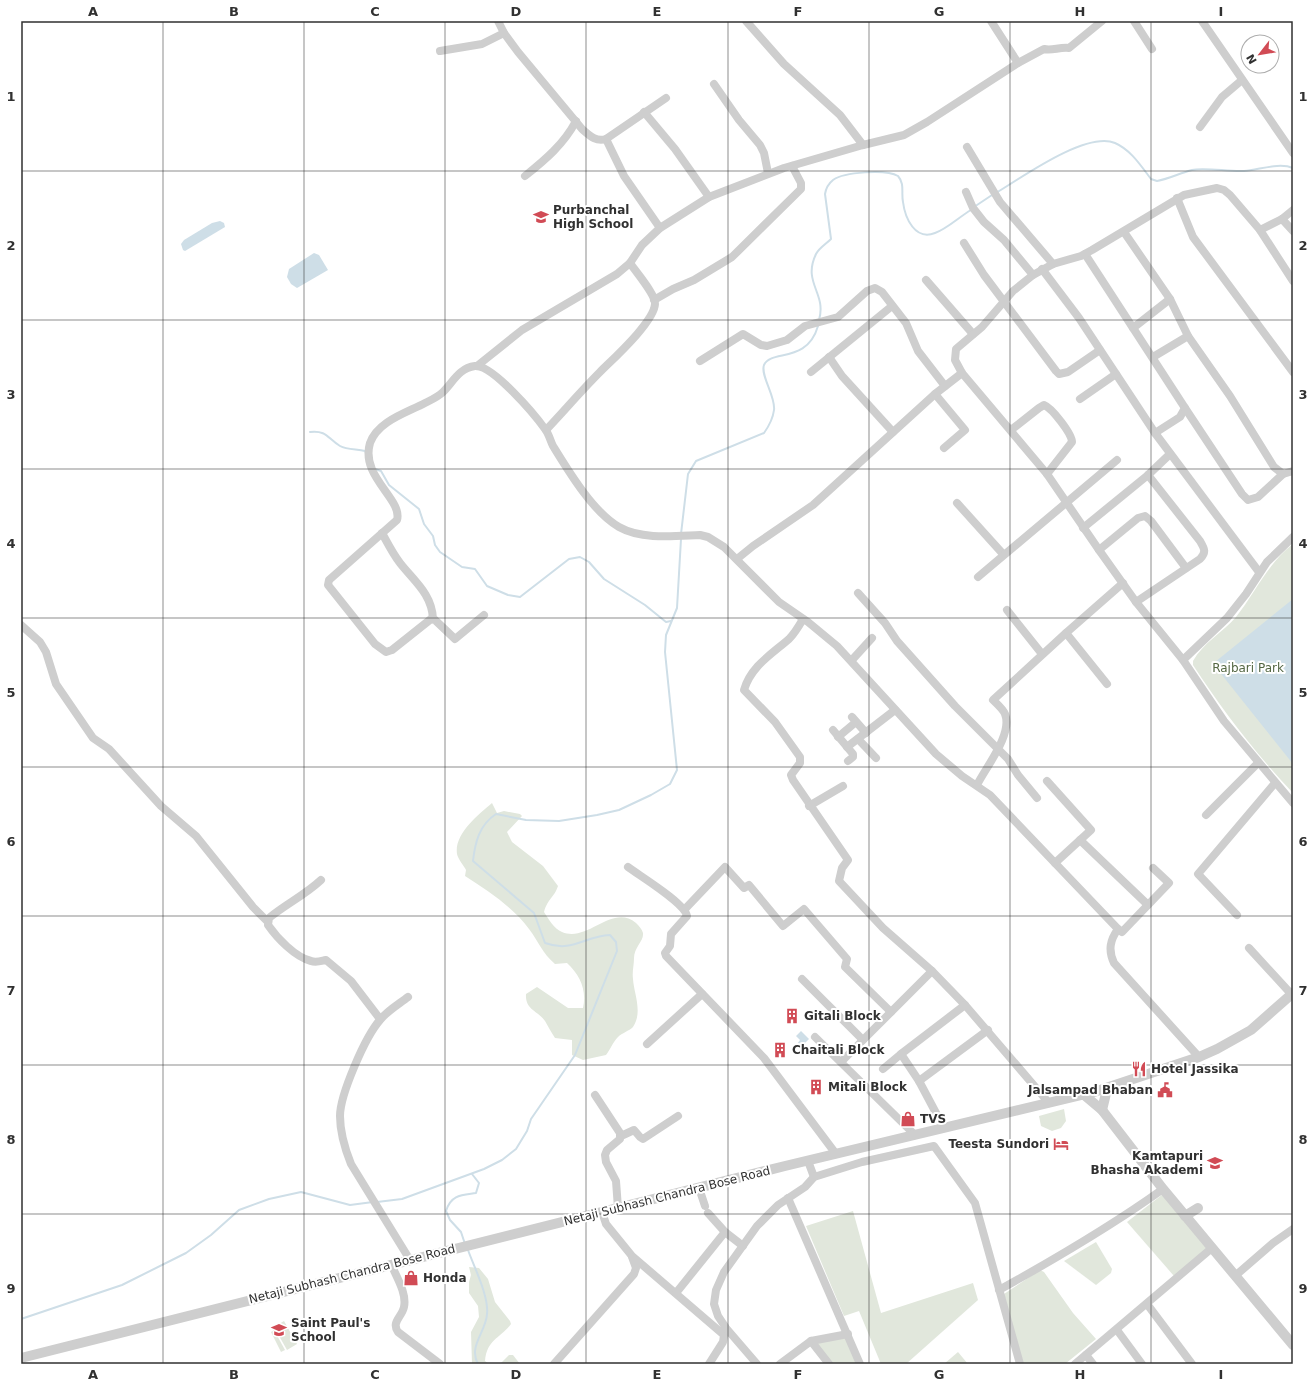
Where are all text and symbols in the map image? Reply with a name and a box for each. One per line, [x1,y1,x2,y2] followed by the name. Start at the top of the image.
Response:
[88,4,98,19] text: A
[229,4,239,19] text: B
[370,4,380,19] text: C
[511,4,522,19] text: D
[653,4,661,19] text: E
[794,4,802,19] text: F
[934,4,944,19] text: G
[1075,4,1085,19] text: H
[1219,4,1223,19] text: I
[1240,34,1280,74] north arrow
[1244,52,1260,66] text: N
[6,89,16,104] text: 1
[1298,89,1308,104] text: 1
[553,203,633,231] place label: Purbanchal High School
[532,208,550,226] school or university icon: Purbanchal High School
[6,238,16,253] text: 2
[1298,238,1308,253] text: 2
[6,387,16,402] text: 3
[1298,387,1308,402] text: 3
[6,536,16,551] text: 4
[1298,536,1308,551] text: 4
[1212,661,1284,675] park label: Rajbari Park
[6,685,16,700] text: 5
[1298,685,1308,700] text: 5
[6,834,16,849] text: 6
[1298,834,1308,849] text: 6
[6,983,16,998] text: 7
[1298,983,1308,998] text: 7
[783,1007,801,1025] building icon: Gitali Block
[804,1009,882,1023] place label: Gitali Block
[771,1041,789,1059] building icon: Chaitali Block
[792,1043,885,1057] place label: Chaitali Block
[1130,1060,1148,1078] restaurant icon: Hotel Jassika
[1151,1062,1239,1076] place label: Hotel Jassika
[807,1078,825,1096] building icon: Mitali Block
[828,1080,908,1094] place label: Mitali Block
[1156,1081,1174,1099] public building icon: Jalsampad Bhaban
[1027,1083,1153,1097] place label: Jalsampad Bhaban
[899,1110,917,1128] shop icon: TVS
[920,1112,946,1126] place label: TVS
[6,1132,16,1147] text: 8
[1298,1132,1308,1147] text: 8
[1052,1135,1070,1153] hotel icon: Teesta Sundori
[948,1137,1049,1151] place label: Teesta Sundori
[1091,1149,1203,1177] place label: Kamtapuri Bhasha Akademi
[1206,1154,1224,1172] school or university icon: Kamtapuri Bhasha Akademi
[562,1164,772,1228] street label: Netaji Subhash Chandra Bose Road
[247,1242,457,1306] street label: Netaji Subhash Chandra Bose Road
[402,1269,420,1287] shop icon: Honda
[423,1271,467,1285] place label: Honda
[6,1281,16,1296] text: 9
[1298,1281,1308,1296] text: 9
[291,1316,370,1344] place label: Saint Paul's School
[270,1321,288,1339] school or university icon: Saint Paul's School
[88,1367,98,1382] text: A
[229,1367,239,1382] text: B
[370,1367,380,1382] text: C
[511,1367,522,1382] text: D
[653,1367,661,1382] text: E
[794,1367,802,1382] text: F
[934,1367,944,1382] text: G
[1075,1367,1085,1382] text: H
[1219,1367,1223,1382] text: I

